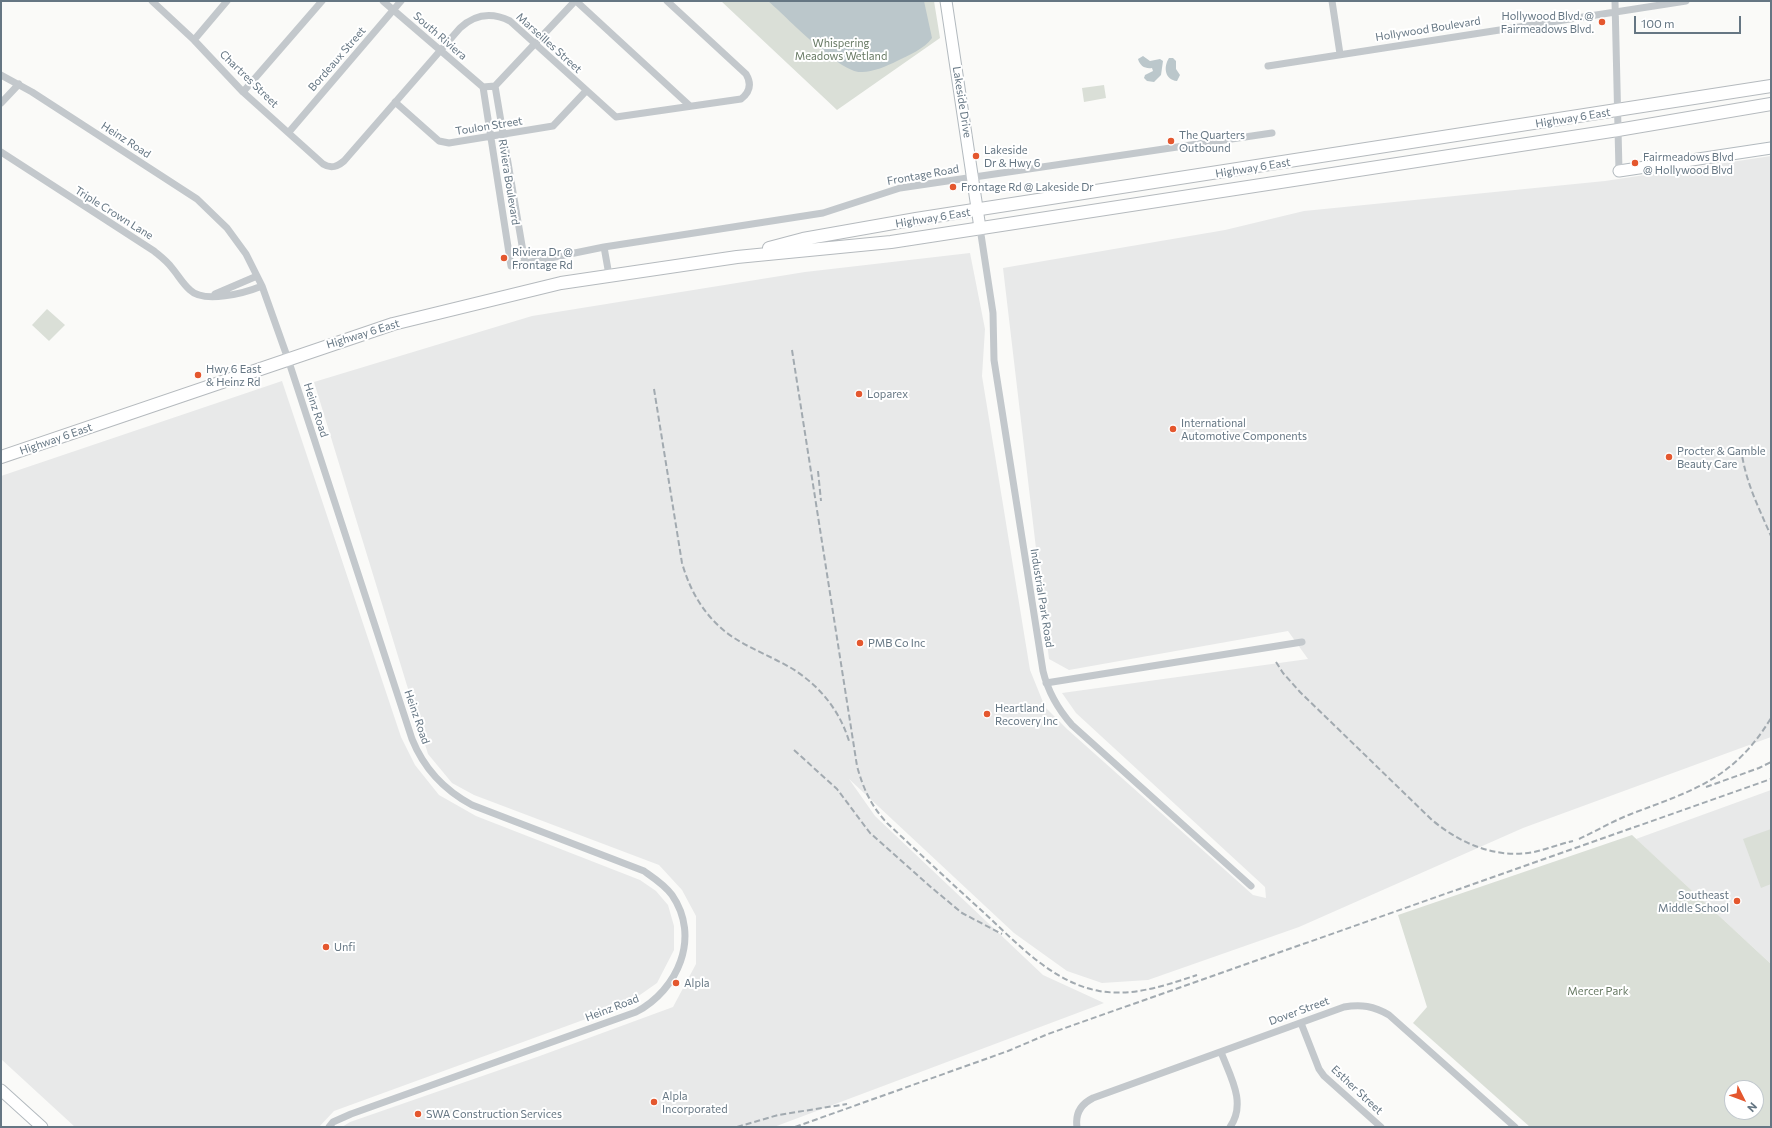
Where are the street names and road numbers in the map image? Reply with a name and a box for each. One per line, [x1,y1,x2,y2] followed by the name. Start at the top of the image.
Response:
[411,9,469,63] street label: South Riviera
[514,10,584,76] street label: Marseilles Street
[1374,14,1482,44] street label: Hollywood Boulevard
[305,24,369,94] street label: Bordeaux Street
[217,48,281,110] street label: Chartres Street
[950,65,974,139] street label: Lakeside Drive
[1534,106,1612,130] street label: Highway 6 East
[454,114,524,138] street label: Toulon Street
[99,119,153,161] street label: Heinz Road
[496,138,522,226] street label: Riviera Boulevard
[1214,156,1292,180] street label: Highway 6 East
[886,162,960,188] street label: Frontage Road
[72,184,156,242] street label: Triple Crown Lane
[894,206,972,230] street label: Highway 6 East
[325,317,401,351] street label: Highway 6 East
[301,381,331,439] street label: Heinz Road
[18,420,94,458] street label: Highway 6 East
[1028,548,1056,648] street label: Industrial Park Road
[402,688,432,746] street label: Heinz Road
[583,992,641,1024] street label: Heinz Road
[1267,994,1331,1028] street label: Dover Street
[1328,1063,1386,1117] street label: Esther Street

